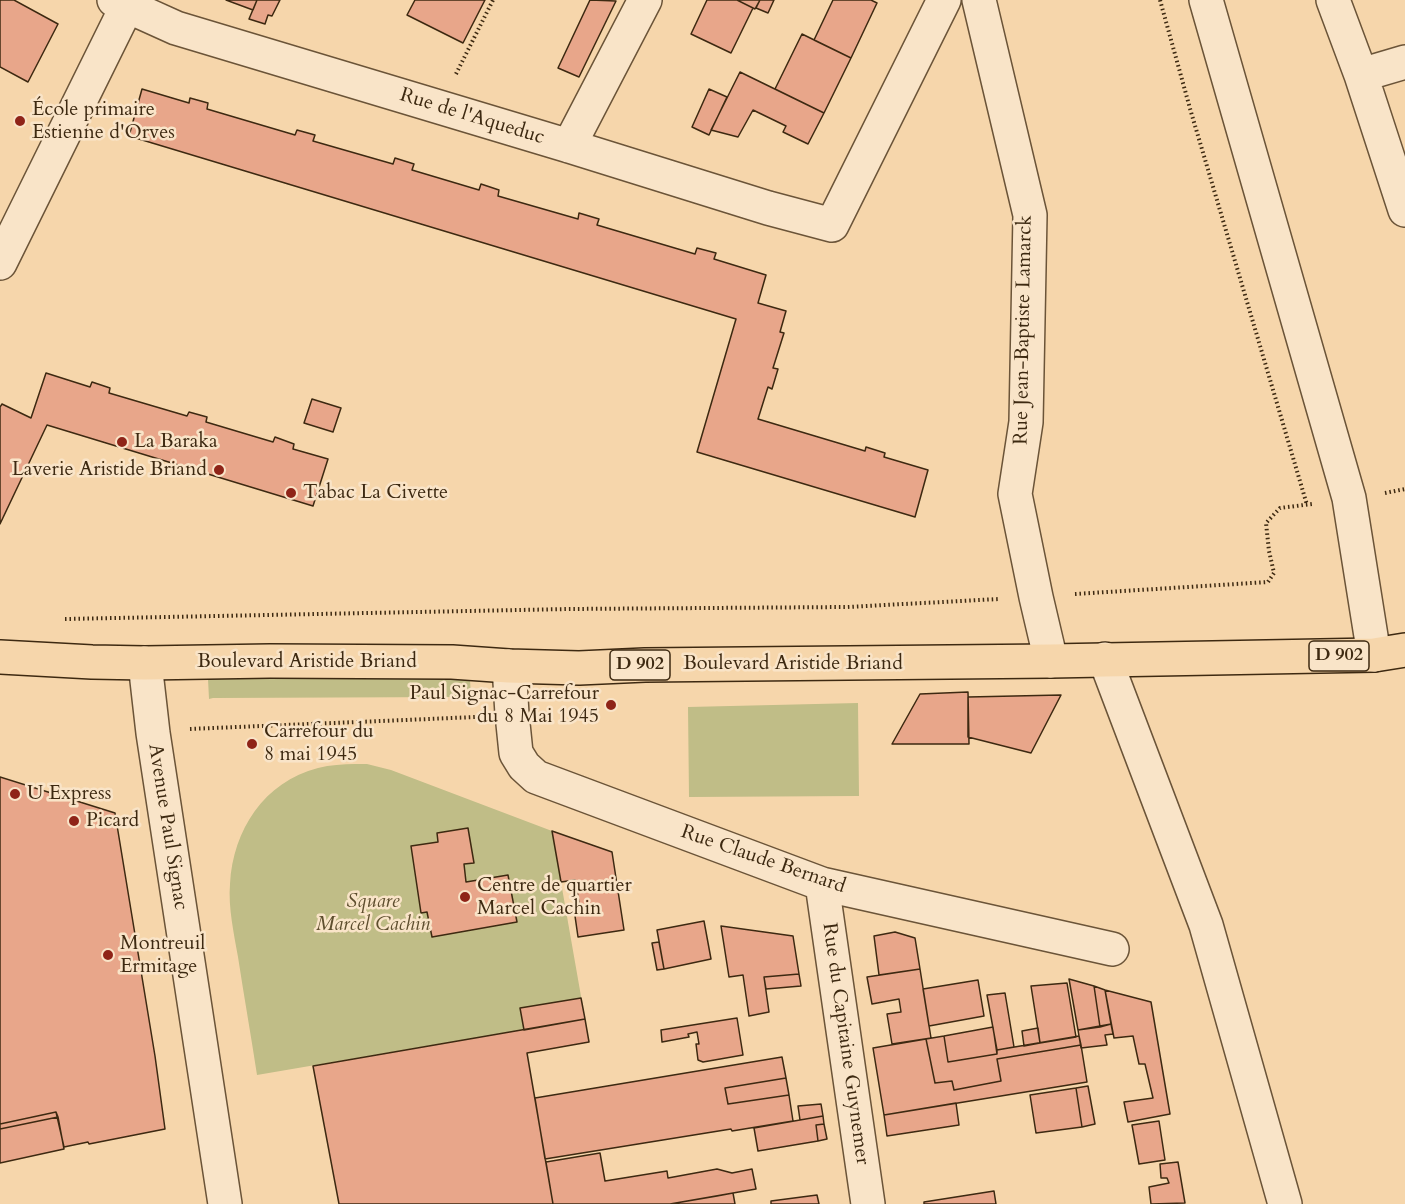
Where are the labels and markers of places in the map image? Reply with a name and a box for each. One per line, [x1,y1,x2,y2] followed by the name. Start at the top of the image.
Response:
[32,98,175,145] place label: École primaire Estienne d'Orves
[13,114,27,128] marker: École primaire Estienne d'Orves
[134,430,218,454] place label: La Baraka
[115,435,129,449] marker: La Baraka
[12,458,207,482] place label: Laverie Aristide Briand
[212,463,226,477] marker: Laverie Aristide Briand
[303,481,448,505] place label: Tabac La Civette
[284,486,298,500] marker: Tabac La Civette
[409,682,599,729] place label: Paul Signac-Carrefour du 8 Mai 1945
[604,698,618,712] marker: Paul Signac-Carrefour du 8 Mai 1945
[264,720,374,767] place label: Carrefour du 8 mai 1945
[245,737,259,751] marker: Carrefour du 8 mai 1945
[27,782,111,806] place label: U Express
[8,787,22,801] marker: U Express
[86,809,139,833] place label: Picard
[67,814,81,828] marker: Picard
[477,874,632,921] place label: Centre de quartier Marcel Cachin
[458,890,472,904] marker: Centre de quartier Marcel Cachin
[120,932,205,979] place label: Montreuil Ermitage
[101,948,115,962] marker: Montreuil Ermitage

